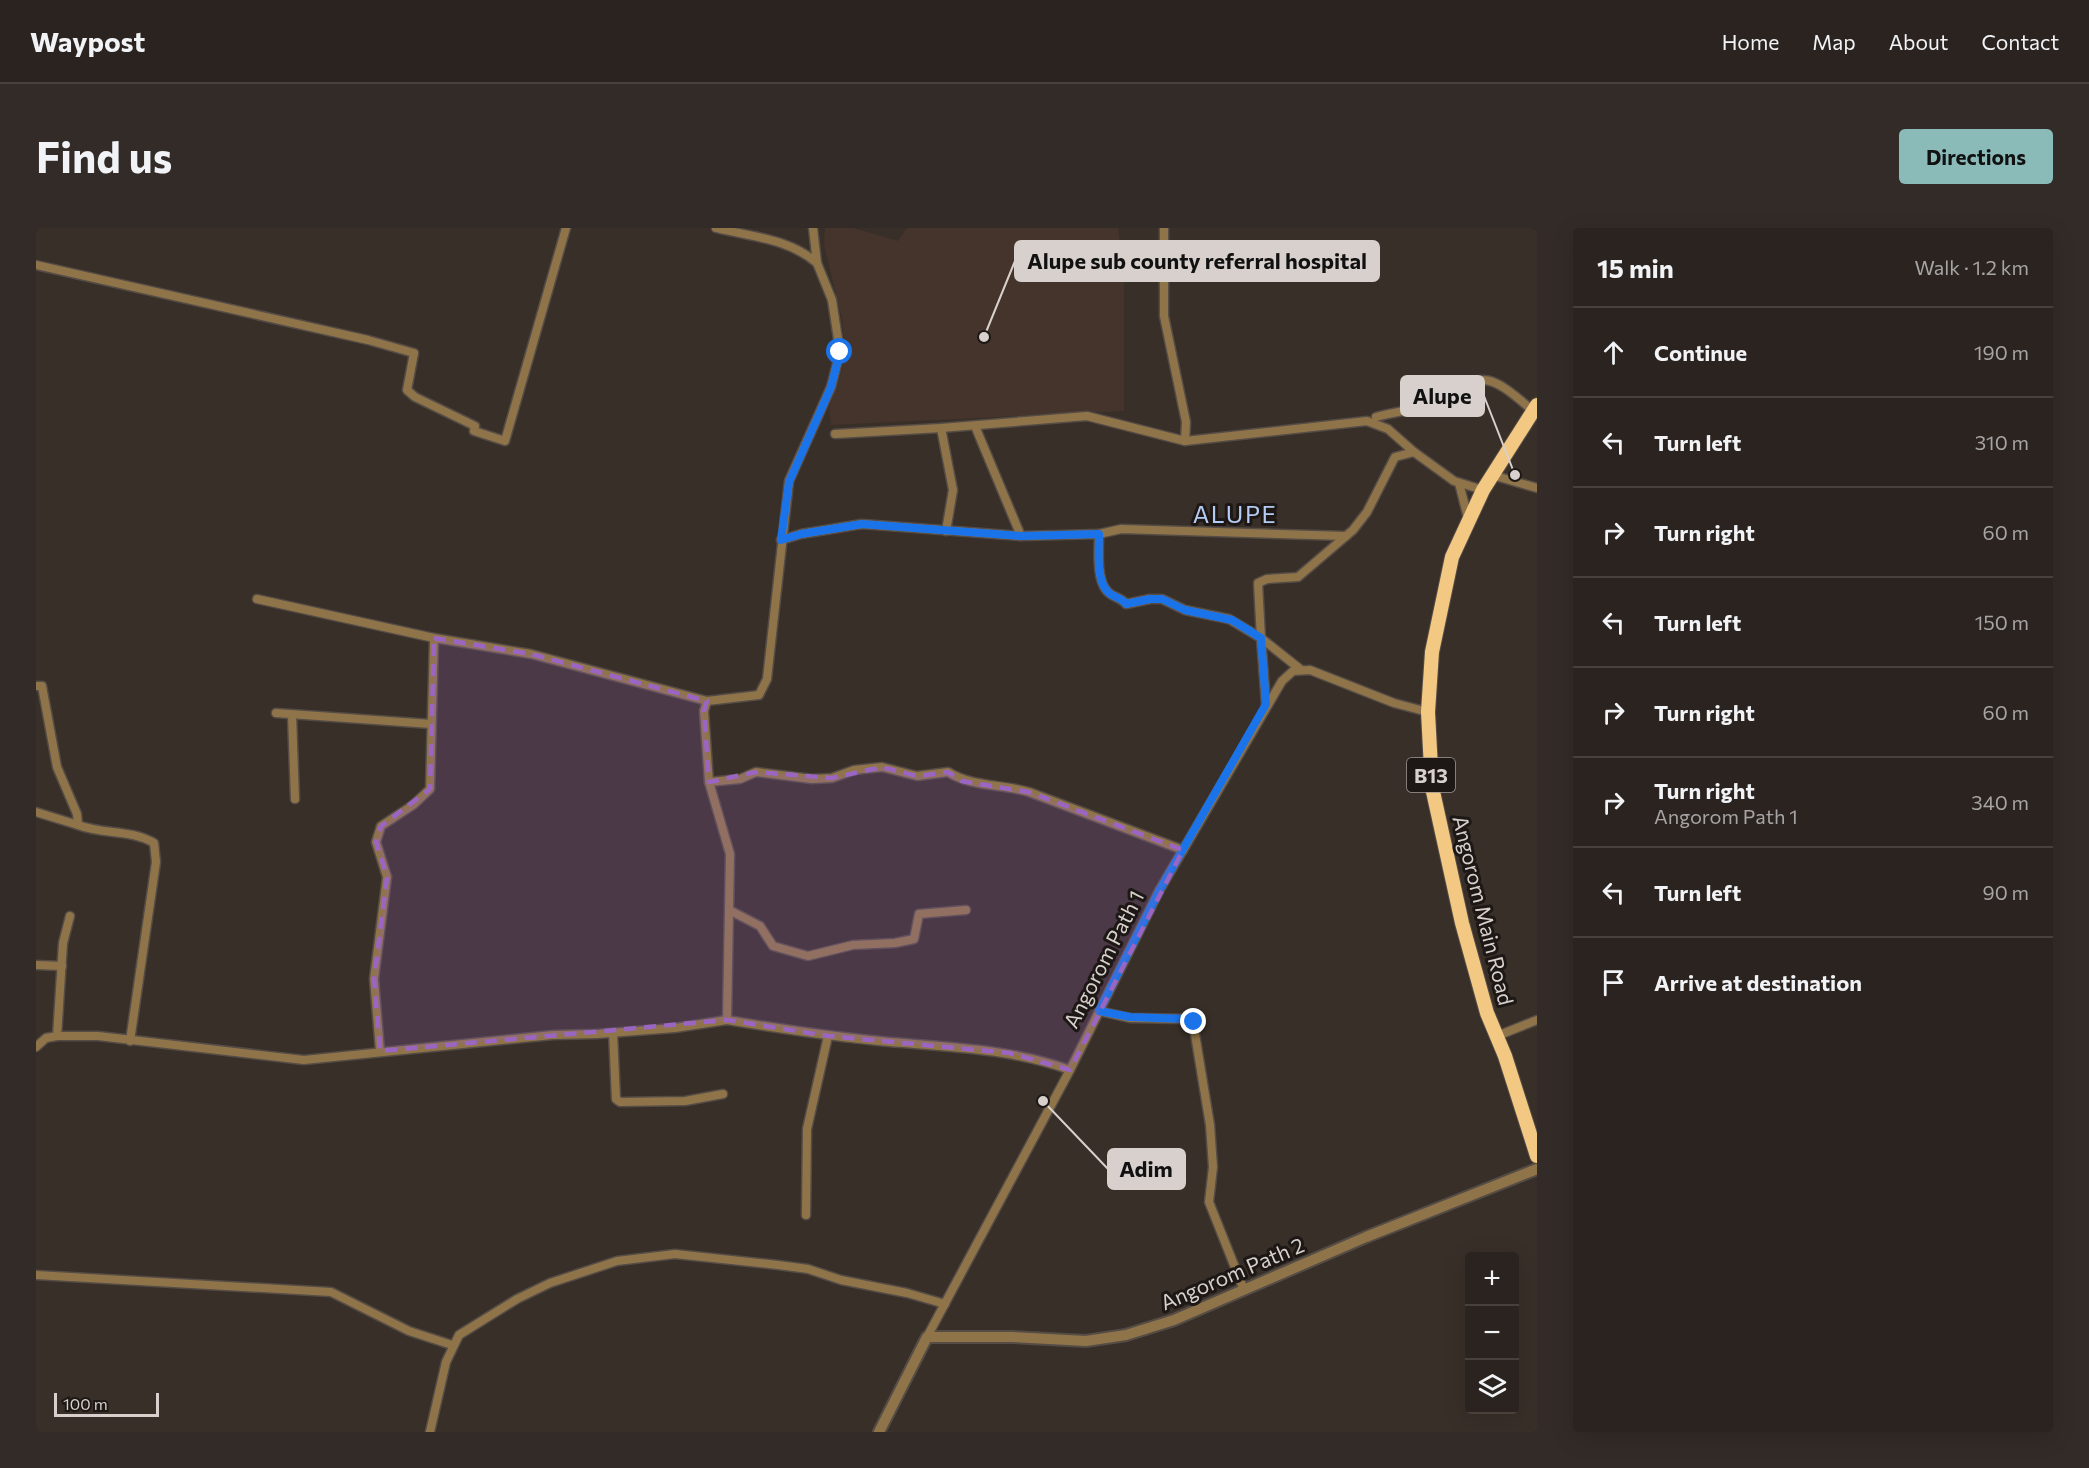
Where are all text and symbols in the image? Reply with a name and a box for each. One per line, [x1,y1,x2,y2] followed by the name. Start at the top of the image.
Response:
[30,24,145,58] text: Waypost
[1722,29,1779,54] text: Home
[1812,29,1856,54] text: Map
[1889,29,1948,54] text: About
[1981,29,2059,54] text: Contact
[1899,129,2053,184] button: Directions
[36,130,172,182] text: Find us
[1015,241,1379,281] callout: Alupe sub county referral hospital
[1027,247,1367,274] text: Alupe sub county referral hospital
[1597,252,1674,283] text: 15 min
[1914,255,2029,279] text: Walk · 1.2 km
[1597,336,1630,369] icon: ahead
[826,338,852,364] route start
[1654,339,1747,366] text: Continue
[1974,340,2029,364] text: 190 m
[1401,376,1484,416] callout: Alupe
[1413,382,1471,409] text: Alupe
[1597,426,1630,459] icon: left
[1654,429,1741,456] text: Turn left
[1975,430,2029,454] text: 310 m
[1193,499,1277,528] district label: ALUPE
[1597,516,1630,549] icon: right
[1654,519,1755,546] text: Turn right
[1983,520,2029,544] text: 60 m
[1597,606,1630,639] icon: left
[1654,609,1741,636] text: Turn left
[1975,610,2029,634] text: 150 m
[1597,696,1630,729] icon: right
[1654,699,1755,726] text: Turn right
[1983,700,2029,724] text: 60 m
[1407,758,1455,792] road number: B13
[1654,777,1755,804] text: Turn right
[1597,786,1630,819] icon: right
[1971,790,2029,814] text: 340 m
[1654,804,1798,828] text: Angorom Path 1
[1448,813,1520,1007] street label: Angorom Main Road
[1597,876,1630,909] icon: left
[1654,879,1741,906] text: Turn left
[1983,880,2029,904] text: 90 m
[1058,886,1148,1032] street label: Angorom Path 1
[1597,966,1630,999] icon: arrive
[1654,969,1862,996] text: Arrive at destination
[1180,1008,1206,1034] route end
[1108,1149,1185,1189] callout: Adim
[1119,1155,1173,1182] text: Adim
[1156,1231,1308,1315] street label: Angorom Path 2
[1465,1252,1519,1414] map controls
[1465,1252,1519,1306] button: +
[1465,1306,1519,1360] button: −
[1465,1360,1519,1414] button: layers
[54,1390,159,1418] scale bar
[63,1394,108,1413] text: 100 m

